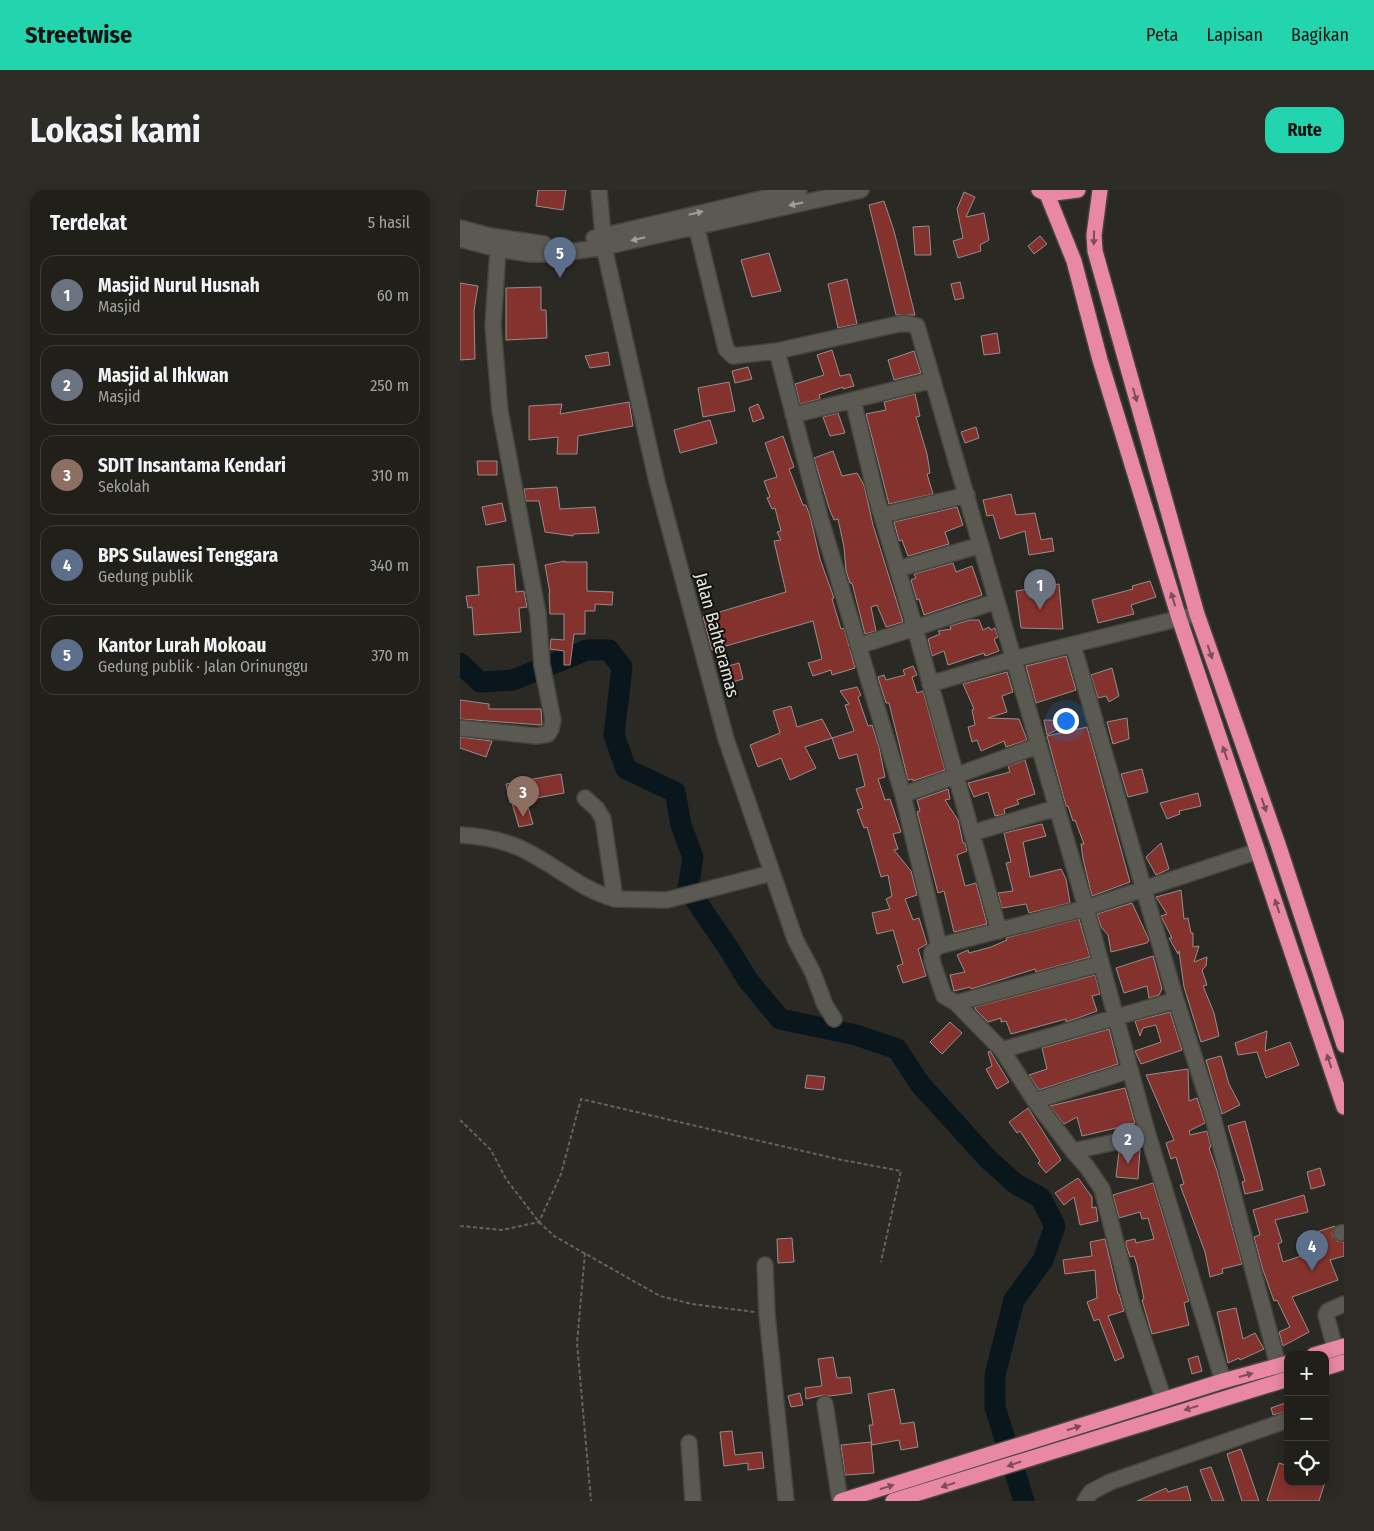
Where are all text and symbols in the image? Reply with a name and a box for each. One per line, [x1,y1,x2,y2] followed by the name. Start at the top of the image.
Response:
[25,21,132,49] text: Streetwise
[1146,24,1178,46] text: Peta
[1206,24,1263,46] text: Lapisan
[1291,24,1349,46] text: Bagikan
[1265,107,1344,153] button: Rute
[30,109,201,151] text: Lokasi kami
[789,200,804,208] one-way arrow
[689,209,704,217] one-way arrow
[50,210,127,236] text: Terdekat
[368,213,410,232] text: 5 hasil
[1090,231,1098,247] one-way arrow
[630,235,645,243] one-way arrow
[544,237,576,278] pin: 5
[98,274,260,297] text: Masjid Nurul Husnah
[64,286,70,305] text: 1
[377,286,409,305] text: 60 m
[98,297,141,316] text: Masjid
[98,364,229,387] text: Masjid al Ihkwan
[63,376,71,395] text: 2
[370,376,409,395] text: 250 m
[98,387,141,406] text: Masjid
[1132,388,1140,403] one-way arrow
[98,454,286,477] text: SDIT Insantama Kendari
[63,466,71,485] text: 3
[372,466,409,485] text: 310 m
[98,477,150,496] text: Sekolah
[98,544,278,567] text: BPS Sulawesi Tenggara
[63,556,71,575] text: 4
[370,556,409,575] text: 340 m
[98,567,193,586] text: Gedung publik
[1024,569,1056,610] pin: 1
[690,570,744,700] street label: Jalan Bahteramas
[1169,591,1177,606] one-way arrow
[98,634,266,657] text: Kantor Lurah Mokoau
[1206,645,1214,660] one-way arrow
[63,646,71,665] text: 5
[371,646,409,665] text: 370 m
[98,657,308,676] text: Gedung publik · Jalan Orinunggu
[1053,708,1079,734] your location
[1221,745,1228,760] one-way arrow
[507,776,539,817] pin: 3
[1260,798,1268,813] one-way arrow
[1273,899,1280,914] one-way arrow
[1324,1053,1332,1068] one-way arrow
[1112,1123,1144,1164] pin: 2
[1296,1230,1328,1271] pin: 4
[1284,1351,1329,1486] map controls
[1284,1351,1329,1396] button: +
[1239,1370,1254,1378] one-way arrow
[1284,1396,1329,1441] button: −
[1183,1405,1198,1413] one-way arrow
[1067,1424,1082,1432] one-way arrow
[1284,1441,1329,1486] button: locate
[1006,1460,1021,1468] one-way arrow
[940,1481,955,1489] one-way arrow
[880,1482,895,1490] one-way arrow

